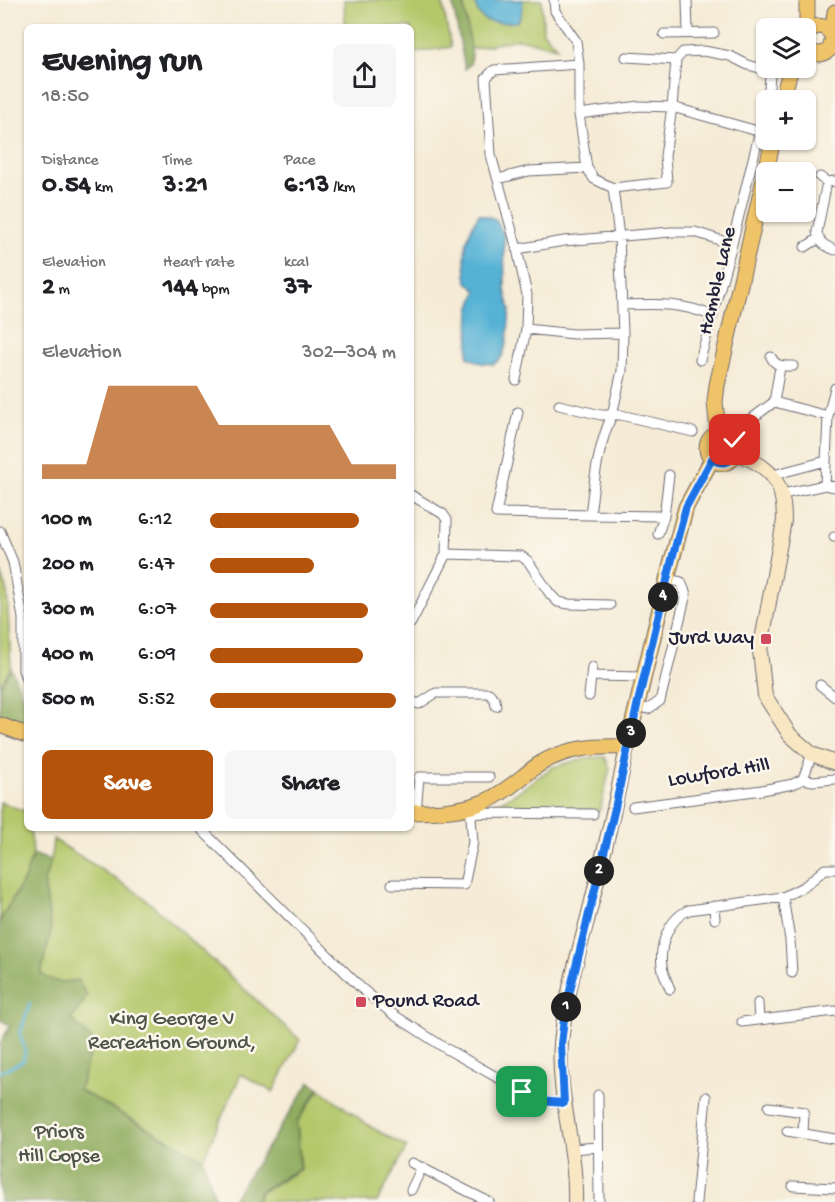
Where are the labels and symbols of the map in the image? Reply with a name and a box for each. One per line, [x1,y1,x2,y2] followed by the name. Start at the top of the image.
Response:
[694,223,744,338] street label: Hamble Lane
[709,414,760,465] pin
[648,582,678,612] pin: 4
[668,627,754,652] place label: Jurd Way
[759,632,773,646] marker: Jurd Way
[616,718,646,748] pin: 3
[666,754,772,794] street label: Lowford Hill
[584,856,614,886] pin: 2
[372,990,480,1015] place label: Pound Road
[551,992,581,1022] pin: 1
[354,995,368,1009] marker: Pound Road
[88,1008,256,1057] park label: King George V Recreation Ground,
[496,1066,547,1117] pin
[18,1121,101,1170] park label: Priors Hill Copse

